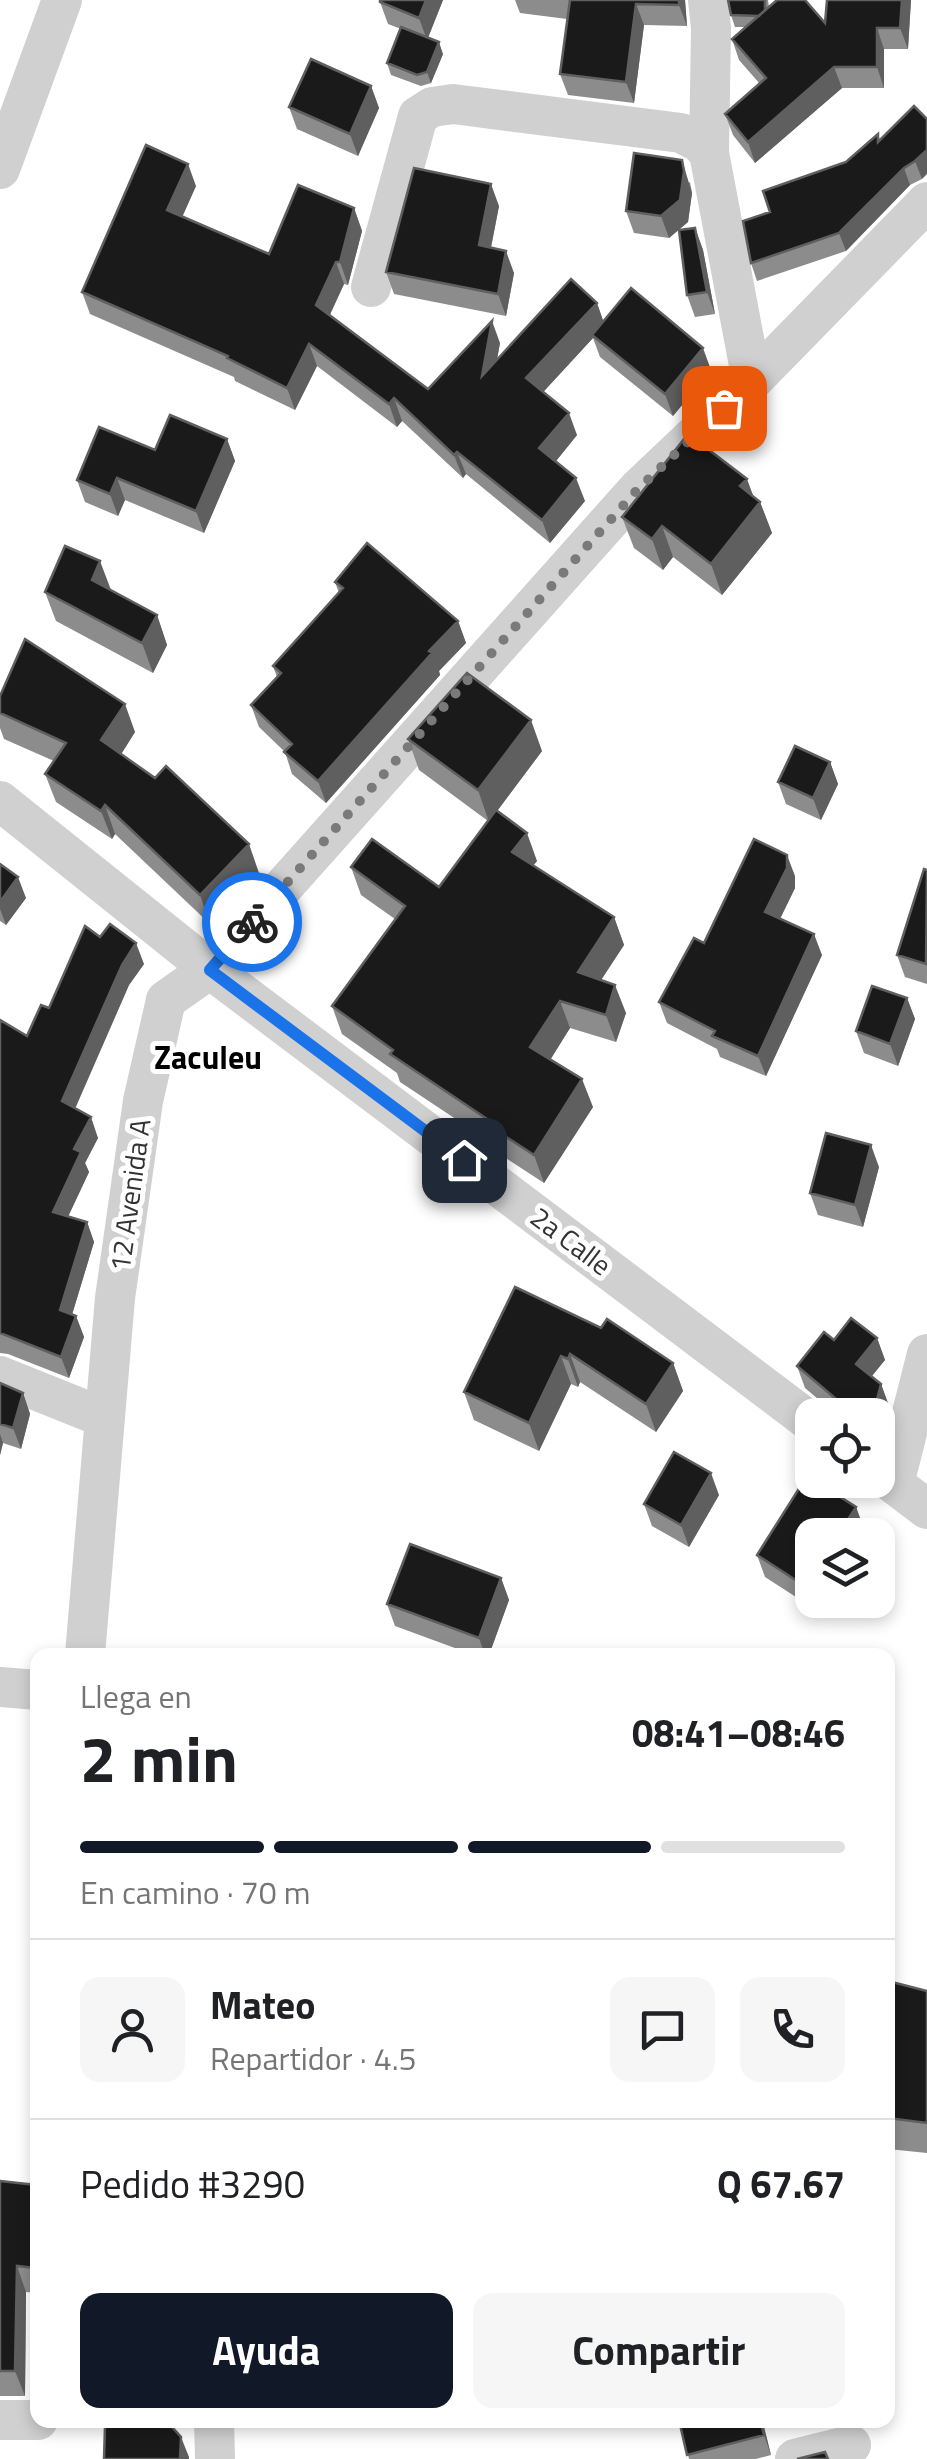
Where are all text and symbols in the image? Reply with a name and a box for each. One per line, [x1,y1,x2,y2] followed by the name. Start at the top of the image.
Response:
[682,366,767,451] pin
[697,381,752,436] icon: bag
[202,872,302,972] courier
[225,895,280,950] icon: bike
[154,1033,262,1081] district label: Zaculeu
[98,1115,162,1274] street label: 12 Avenida A
[422,1118,507,1203] pin
[437,1133,492,1188] icon: home
[522,1196,621,1286] street label: 2a Calle
[795,1398,895,1618] map controls
[795,1398,895,1498] button: locate
[795,1518,895,1618] button: layers
[80,1672,192,1720] text: Llega en
[632,1704,845,1762] text: 08:41–08:46
[80,1708,238,1807] text: 2 min
[80,1868,310,1916] text: En camino · 70 m
[210,1976,315,2034] text: Mateo
[80,1977,185,2082] button: person
[610,1977,715,2082] button: chat
[740,1977,845,2082] button: phone
[210,2034,416,2082] text: Repartidor · 4.5
[80,2155,305,2213] text: Pedido #3290
[717,2155,845,2213] text: Q 67.67
[80,2293,453,2408] button: Ayuda
[473,2293,845,2408] button: Compartir

